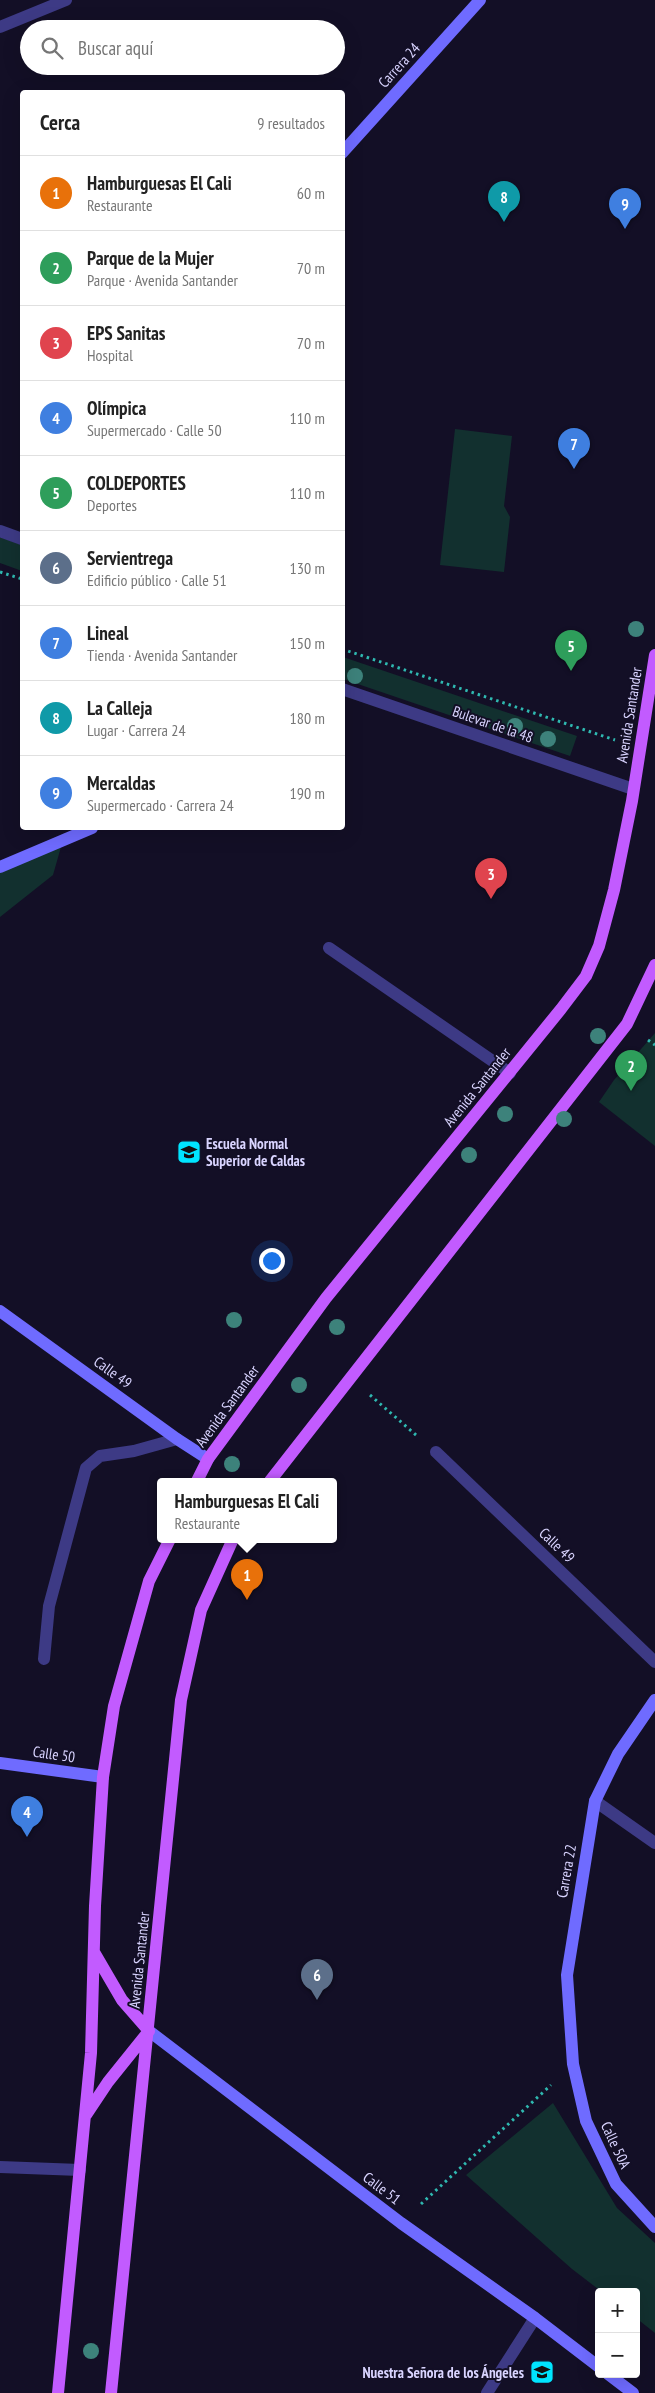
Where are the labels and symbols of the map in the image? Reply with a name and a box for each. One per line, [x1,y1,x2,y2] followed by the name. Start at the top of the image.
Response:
[374,38,424,91] street label: Carrera 24
[488,181,520,222] pin: 8
[609,188,641,229] pin: 9
[558,428,590,469] pin: 7
[555,630,587,671] pin: 5
[612,665,646,764] street label: Avenida Santander
[450,701,536,747] street label: Bulevar de la 48
[475,858,507,899] pin: 3
[439,1043,515,1131] street label: Avenida Santander
[615,1050,647,1091] pin: 2
[206,1134,305,1170] place label: Escuela Normal Superior de Caldas
[176,1139,202,1165] school or university icon: Escuela Normal Superior de Caldas
[259,1248,285,1274] your location
[90,1352,136,1392] street label: Calle 49
[191,1361,264,1451] street label: Avenida Santander
[535,1523,579,1567] street label: Calle 49
[231,1559,263,1600] pin: 1
[32,1742,77,1766] street label: Calle 50
[11,1796,43,1837] pin: 4
[552,1843,580,1899] street label: Carrera 22
[124,1910,154,2009] street label: Avenida Santander
[301,1959,333,2000] pin: 6
[597,2118,635,2172] street label: Calle 50A
[359,2168,405,2208] street label: Calle 51
[529,2359,555,2385] school or university icon: Nuestra Señora de los Ángeles
[362,2363,524,2382] place label: Nuestra Señora de los Ángeles

